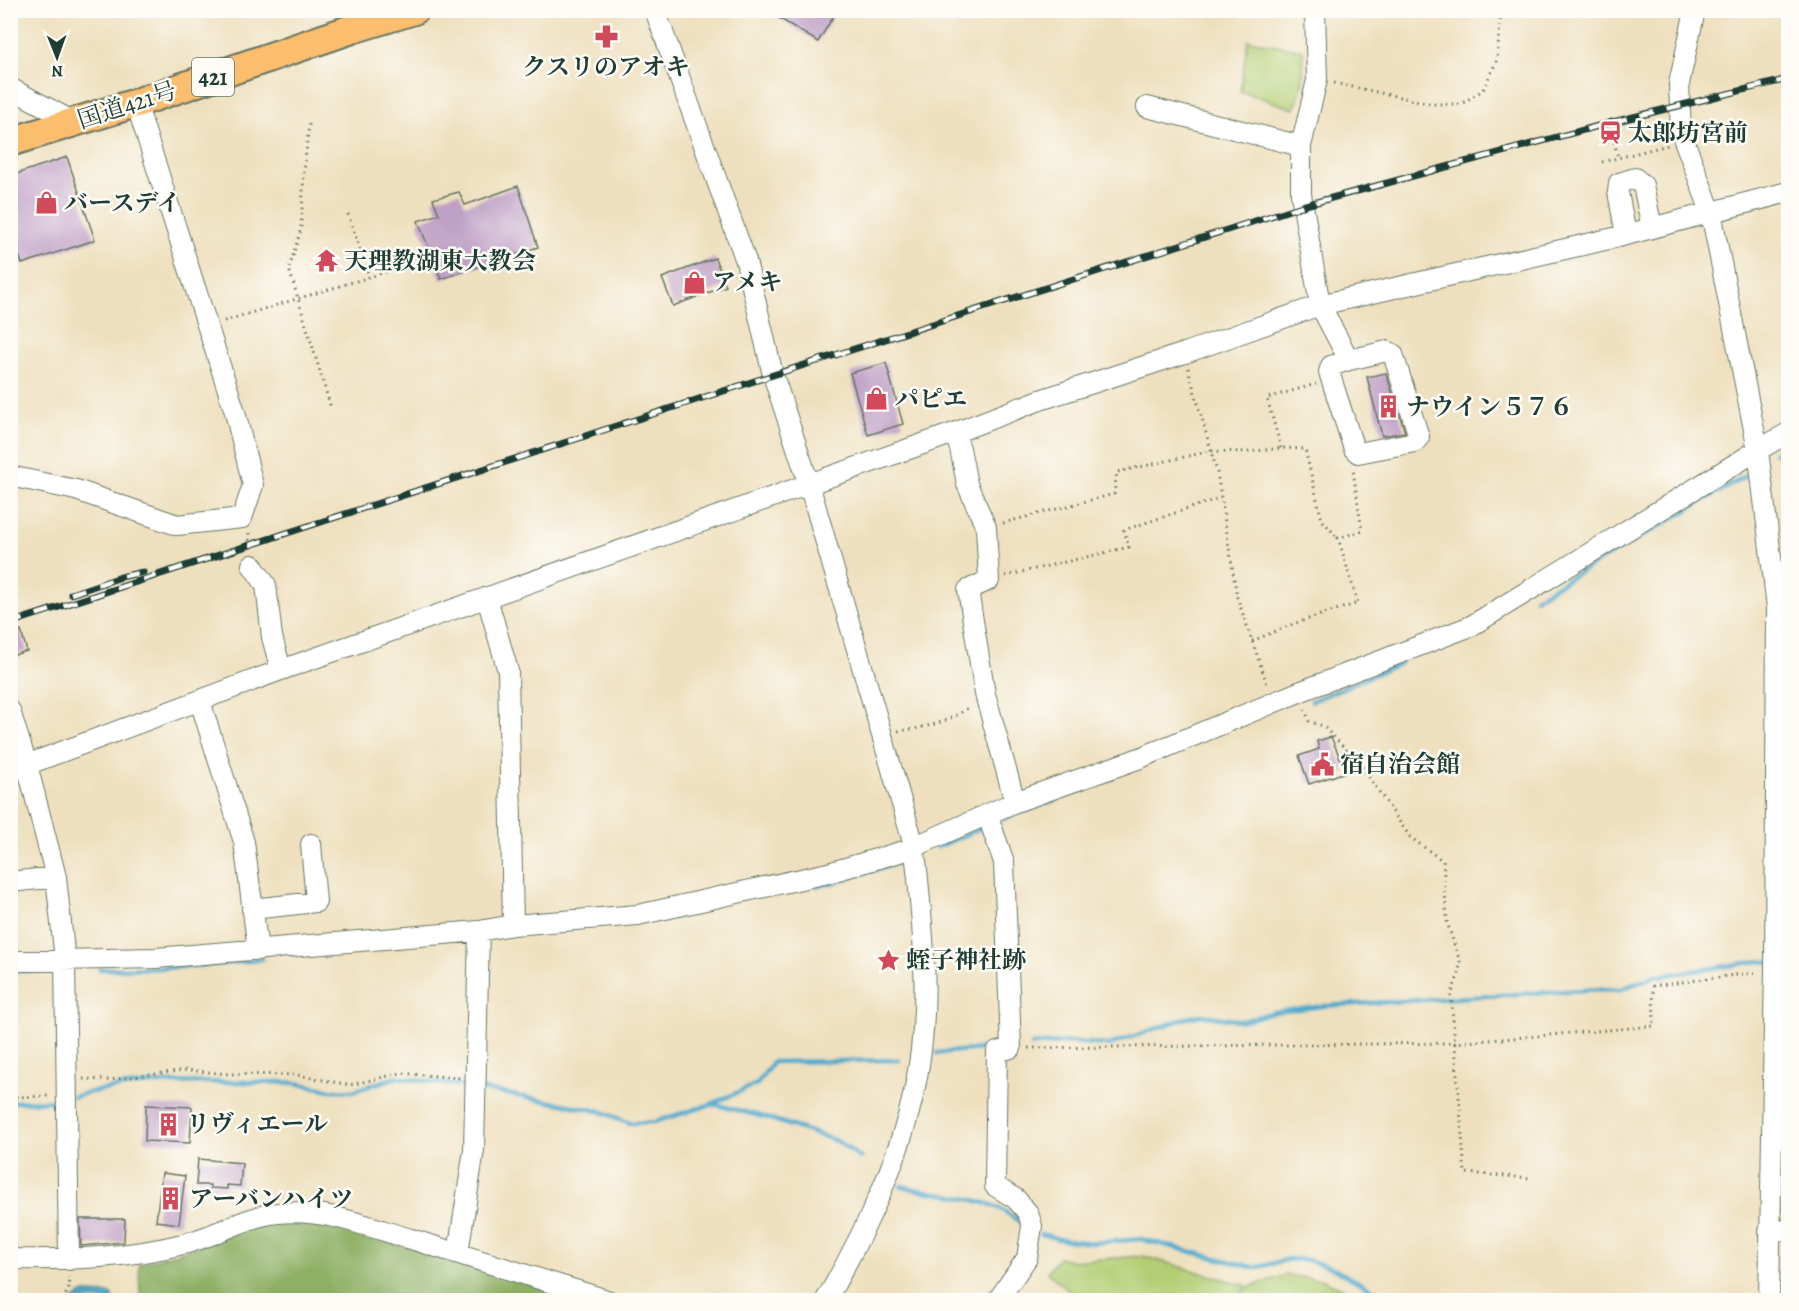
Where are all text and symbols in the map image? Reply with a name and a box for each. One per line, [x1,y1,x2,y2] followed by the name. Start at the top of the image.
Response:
[593,24,619,50] pharmacy icon: クスリのアオキ
[27,27,87,87] north arrow
[522,51,690,83] place label: クスリのアオキ
[192,58,234,96] road number: 421
[51,60,63,82] text: N
[73,74,181,136] street label: 国道421号
[1628,117,1748,149] place label: 太郎坊宮前
[1597,120,1623,146] station icon: 太郎坊宮前
[64,187,181,219] place label: バースデイ
[33,190,59,216] shop icon: バースデイ
[344,245,536,277] place label: 天理教湖東大教会
[313,248,339,274] temple icon: 天理教湖東大教会
[712,266,783,298] place label: アメキ
[681,269,707,295] shop icon: アメキ
[895,383,967,415] place label: パピエ
[864,386,890,412] shop icon: パピエ
[1406,391,1573,423] place label: ナウイン５７６
[1375,394,1401,420] building icon: ナウイン５７６
[1340,748,1460,780] place label: 宿自治会館
[1309,751,1335,777] public building icon: 宿自治会館
[906,944,1026,976] place label: 蛭子神社跡
[875,947,901,973] place icon: 蛭子神社跡
[186,1108,328,1140] place label: リヴィエール
[155,1111,181,1137] building icon: リヴィエール
[189,1183,353,1215] place label: アーバンハイツ
[158,1186,184,1212] building icon: アーバンハイツ

